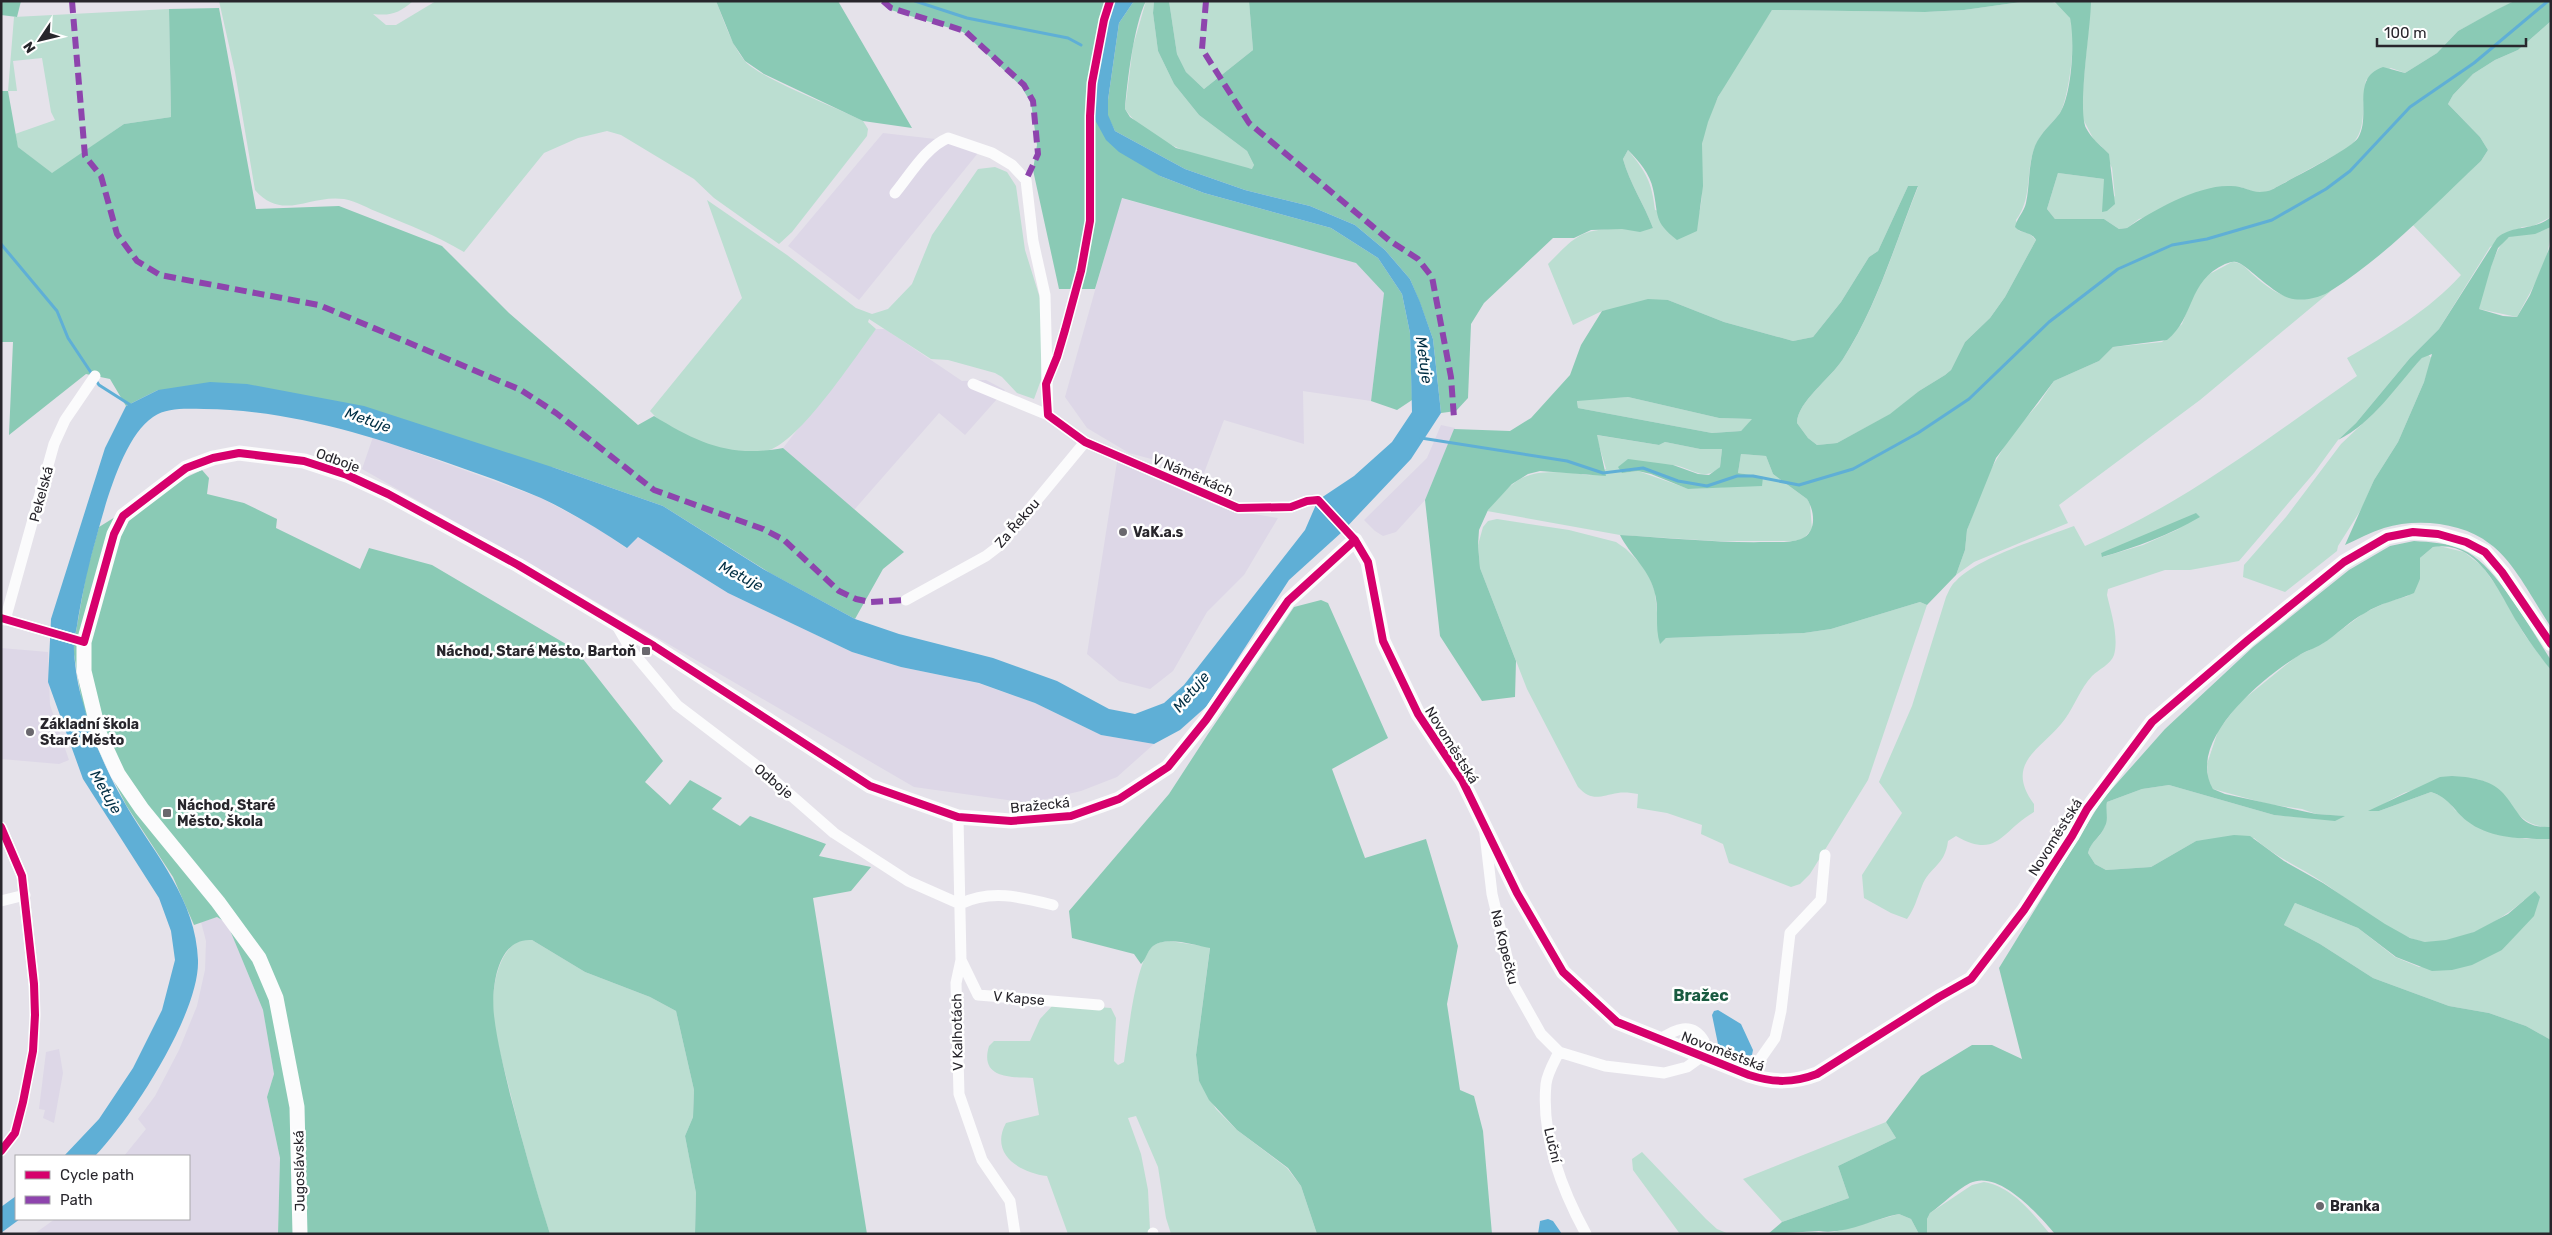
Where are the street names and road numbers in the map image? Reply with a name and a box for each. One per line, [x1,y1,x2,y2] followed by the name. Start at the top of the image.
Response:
[314,445,362,476] street label: Odboje
[1150,451,1236,500] street label: V Náměrkách
[26,464,57,524] street label: Pekelská
[991,495,1043,551] street label: Za Řekou
[1421,703,1482,787] street label: Novoměstská
[751,760,797,803] street label: Odboje
[1009,794,1071,817] street label: Bražecká
[2025,795,2086,879] street label: Novoměstská
[1487,908,1522,986] street label: Na Kopečku
[993,988,1046,1009] street label: V Kapse
[948,993,967,1071] street label: V Kalhotách
[1679,1028,1767,1075] street label: Novoměstská
[1540,1126,1565,1165] street label: Luční
[290,1130,309,1212] street label: Jugoslávská

